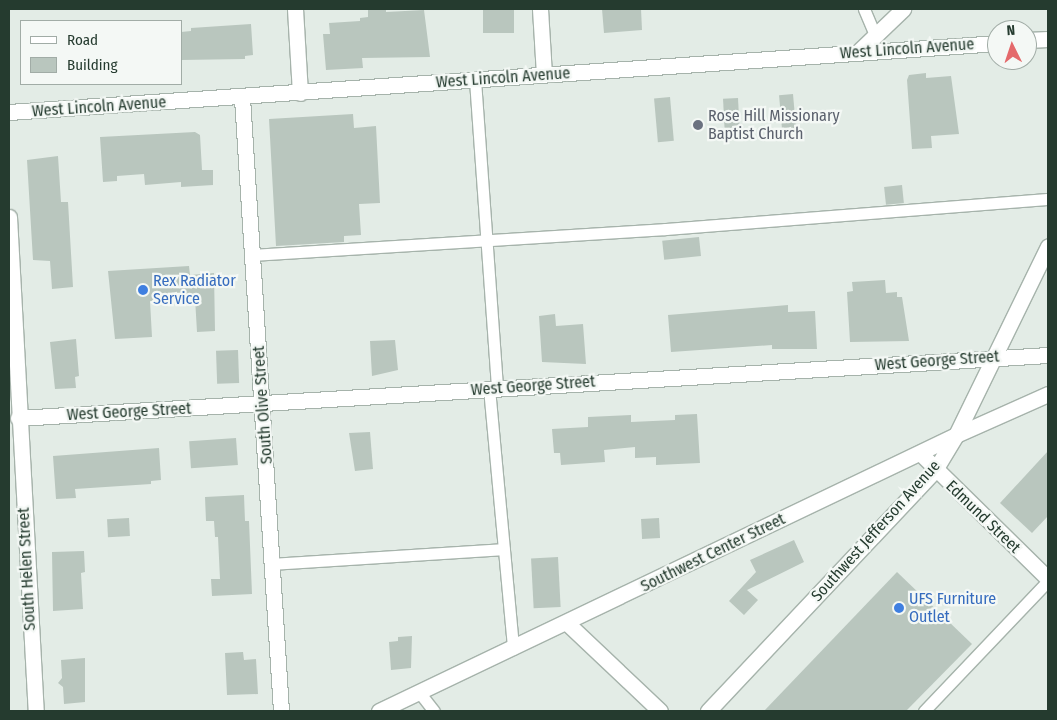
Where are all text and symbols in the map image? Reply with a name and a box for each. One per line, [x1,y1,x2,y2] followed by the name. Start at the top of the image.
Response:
[20,20,182,85] legend
[987,20,1037,70] north arrow
[1006,22,1016,39] text: N
[67,31,98,49] text: Road
[839,35,975,63] street label: West Lincoln Avenue
[67,56,118,74] text: Building
[435,64,571,92] street label: West Lincoln Avenue
[31,93,167,121] street label: West Lincoln Avenue
[708,106,840,144] place label: Rose Hill Missionary Baptist Church
[692,119,704,131] marker: Rose Hill Missionary Baptist Church
[153,271,236,309] place label: Rex Radiator Service
[137,284,149,296] marker: Rex Radiator Service
[249,345,277,465] street label: South Olive Street
[874,347,1000,375] street label: West George Street
[470,372,596,400] street label: West George Street
[66,399,192,425] street label: West George Street
[808,456,944,606] street label: Southwest Jefferson Avenue
[942,477,1024,557] street label: Edmund Street
[14,507,40,631] street label: South Helen Street
[638,510,788,596] street label: Southwest Center Street
[909,589,996,627] place label: UFS Furniture Outlet
[893,602,905,614] marker: UFS Furniture Outlet

